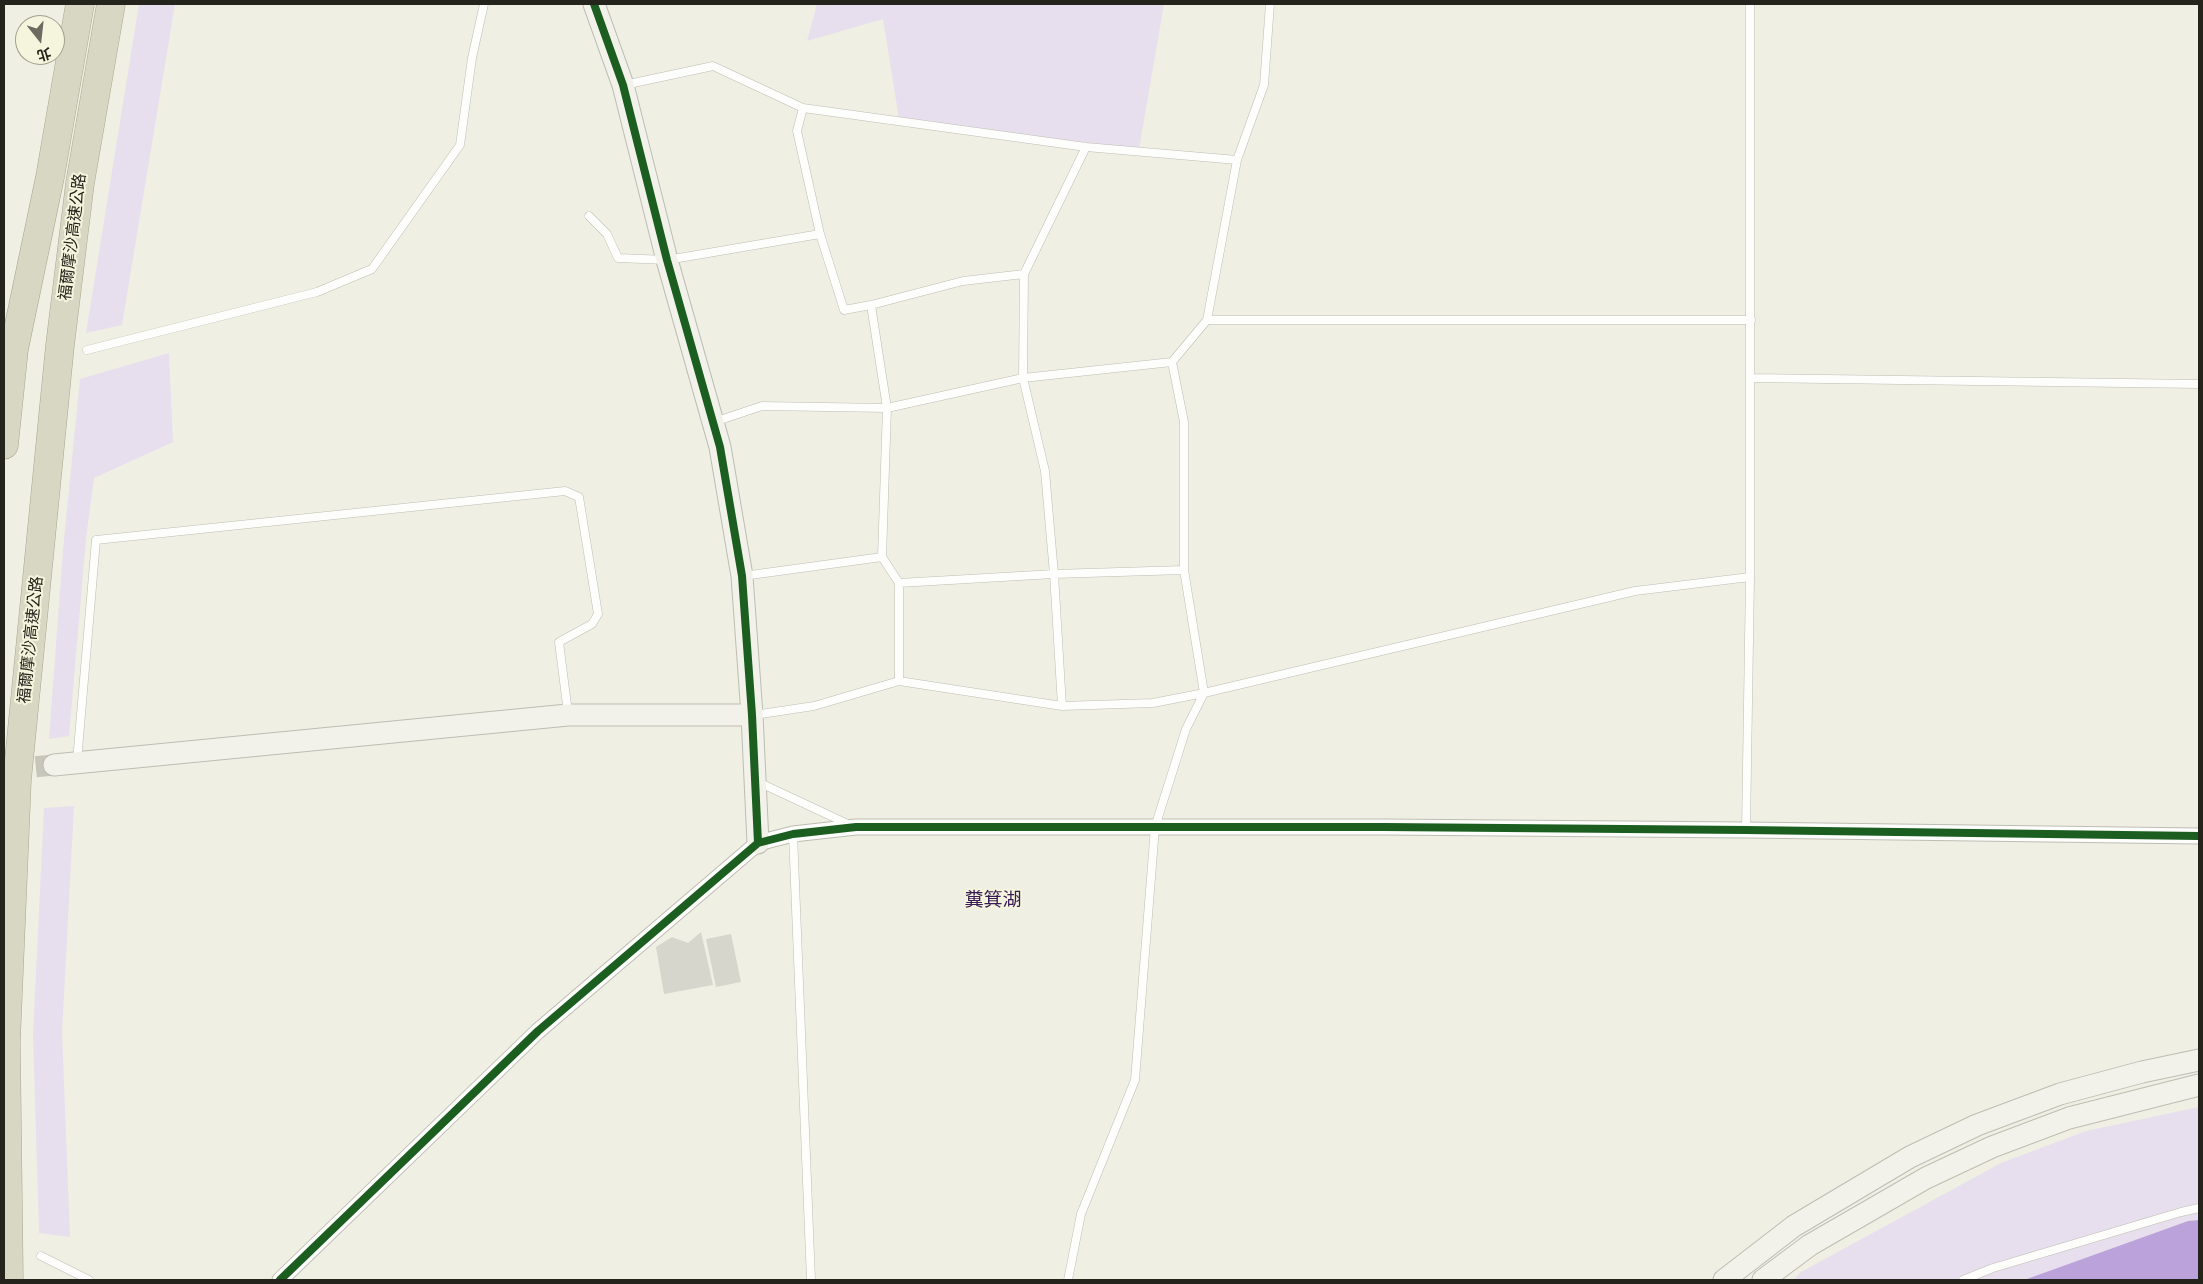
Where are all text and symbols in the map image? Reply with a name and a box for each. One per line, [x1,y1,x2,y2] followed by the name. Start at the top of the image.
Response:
[15,15,65,65] north arrow
[35,44,53,64] text: 北
[56,172,90,302] street label: 福爾摩沙高速公路
[15,575,47,705] street label: 福爾摩沙高速公路
[965,890,1021,912] district label: 糞箕湖

